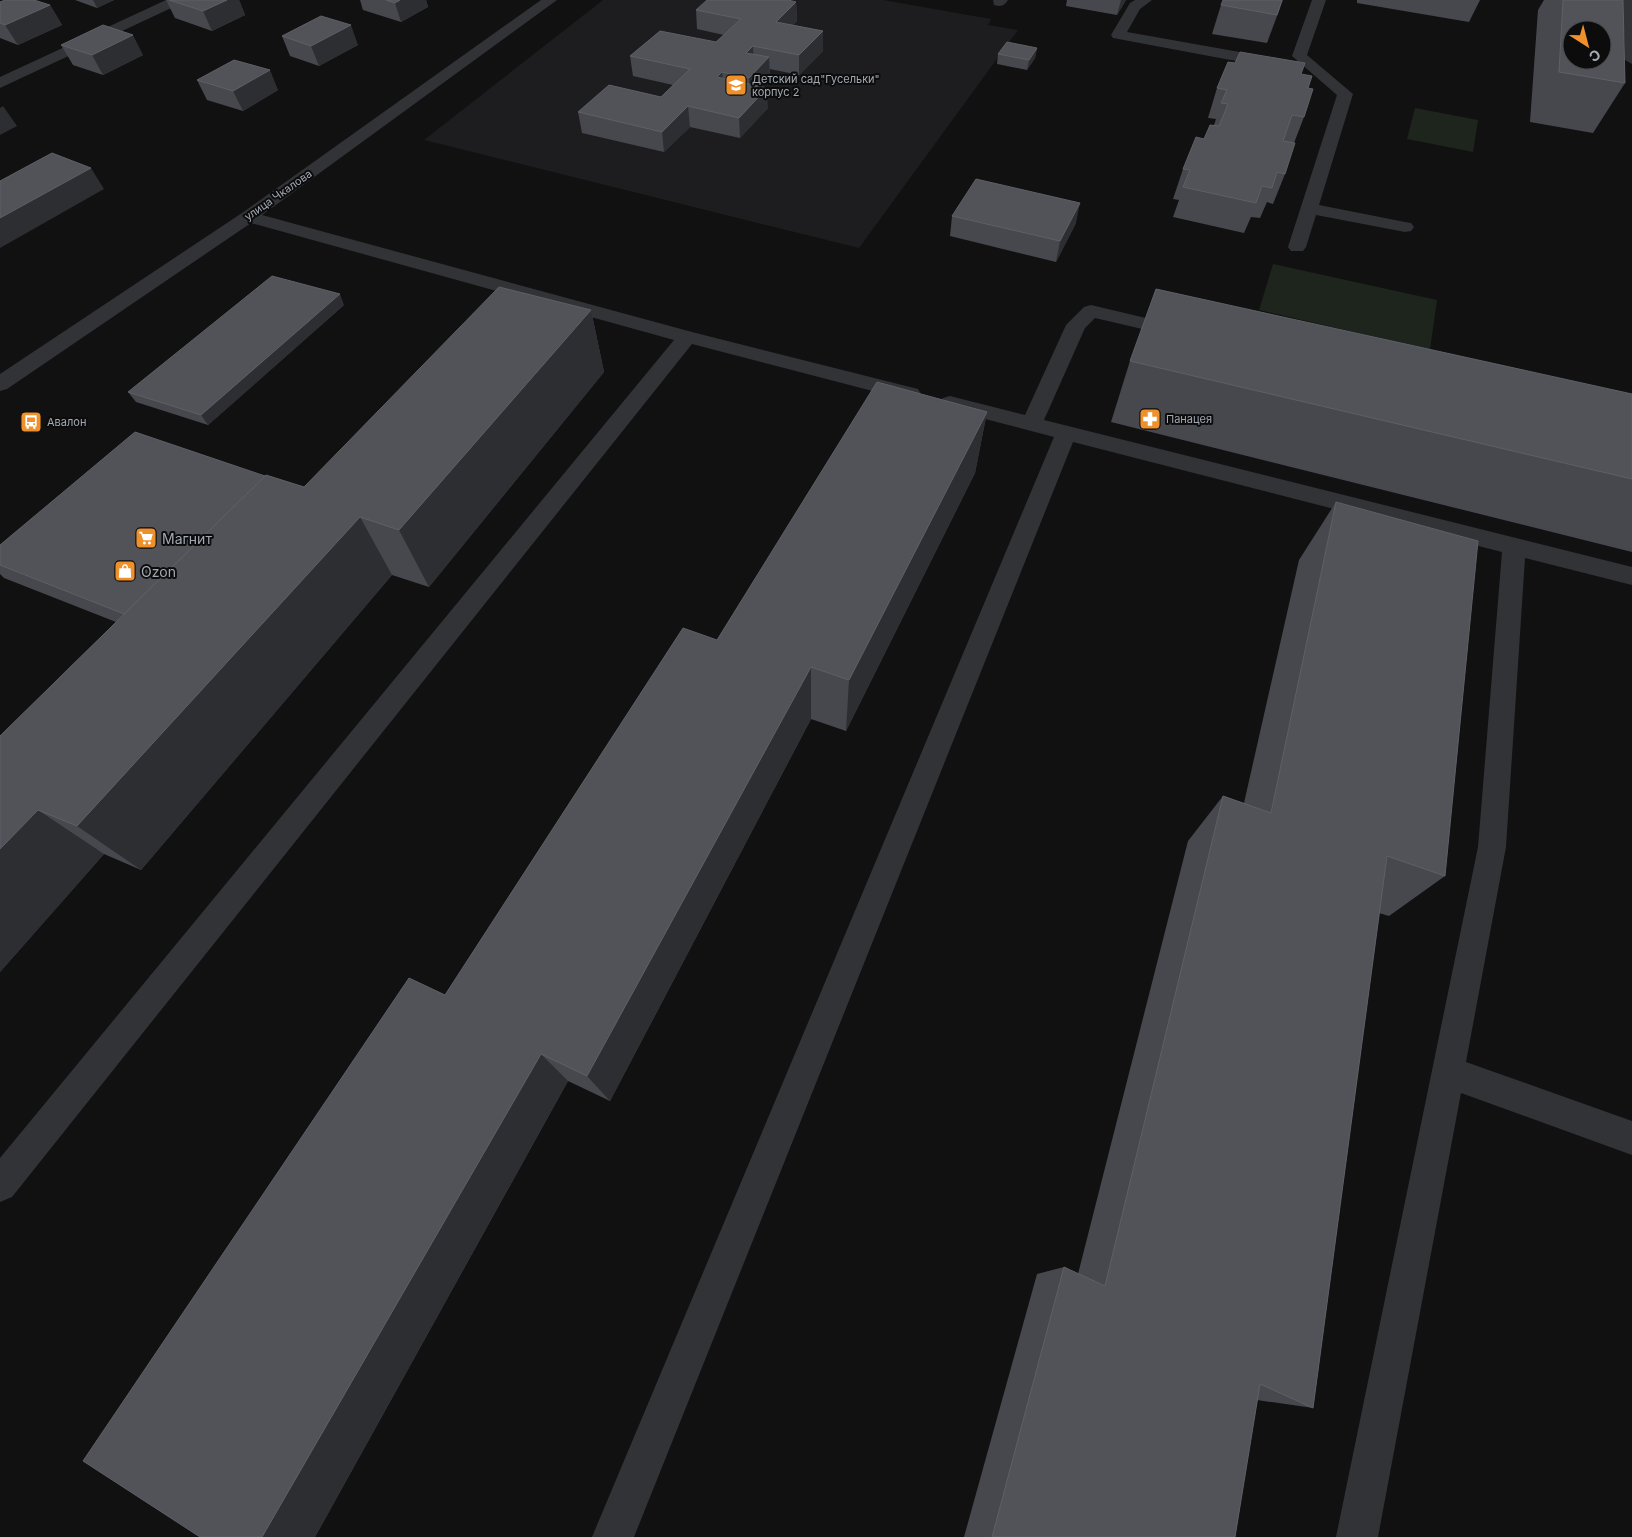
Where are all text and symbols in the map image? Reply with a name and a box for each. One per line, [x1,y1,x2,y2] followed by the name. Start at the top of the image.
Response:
[1562,20,1612,70] north arrow
[1586,46,1604,66] text: С
[752,72,880,99] place label: Детский сад"Гусельки" корпус 2
[724,73,748,97] school or university icon: Детский сад"Гусельки" корпус 2
[241,166,315,224] street label: улица Чкалова
[1138,407,1162,431] pharmacy icon: Панацея
[19,410,43,434] bus stop icon: Авалон
[1166,412,1212,426] place label: Панацея
[47,415,86,429] place label: Авалон
[134,526,158,550] supermarket icon: Магнит
[162,530,212,547] place label: Магнит
[113,559,137,583] shop icon: Ozon
[141,563,176,580] place label: Ozon

